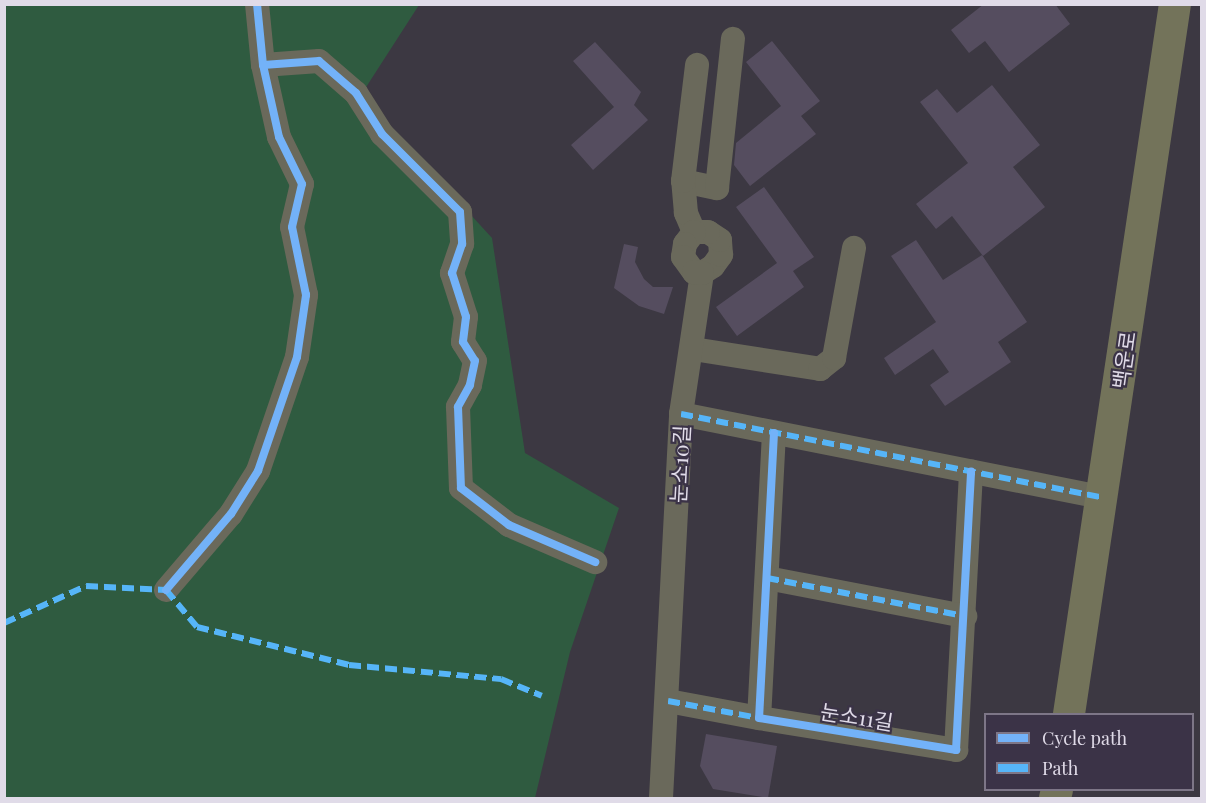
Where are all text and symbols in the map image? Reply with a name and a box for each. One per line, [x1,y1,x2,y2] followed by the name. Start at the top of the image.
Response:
[1106,330,1140,390] street label: 백운로
[664,424,694,504] street label: 눈소10길
[819,698,895,734] street label: 눈소11길
[984,713,1194,791] legend
[1042,726,1127,750] text: Cycle path
[1042,756,1078,780] text: Path

